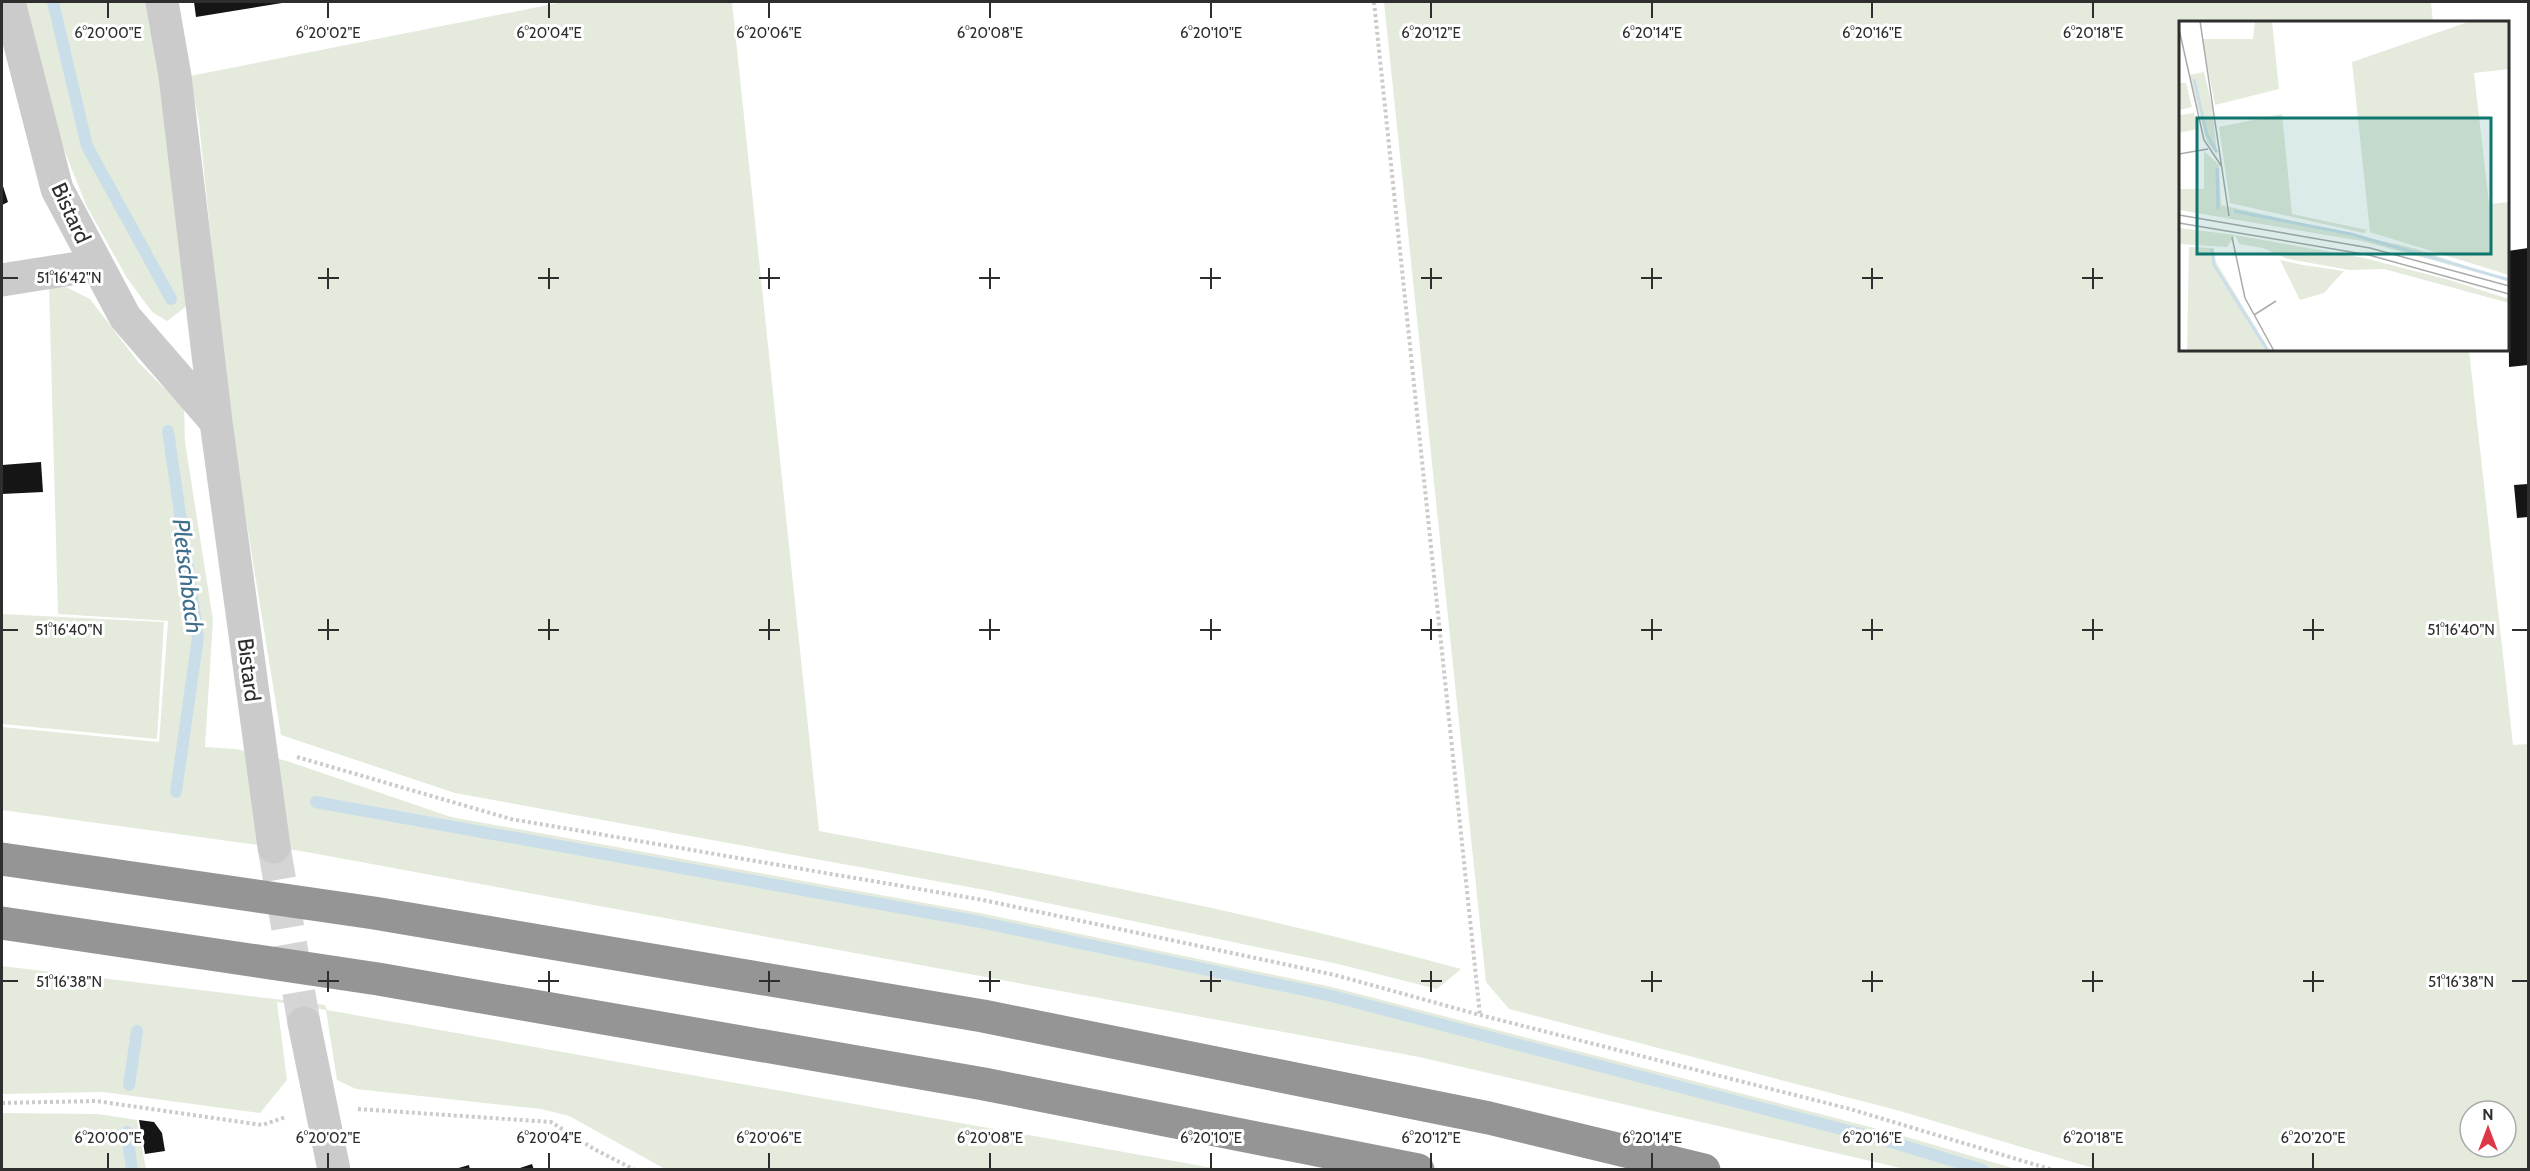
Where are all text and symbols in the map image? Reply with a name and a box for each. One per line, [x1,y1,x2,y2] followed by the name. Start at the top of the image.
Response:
[2179,21,2509,351] inset map
[74,24,142,42] text: 6°20'00"E
[295,24,361,42] text: 6°20'02"E
[516,24,582,42] text: 6°20'04"E
[736,24,802,42] text: 6°20'06"E
[957,24,1023,42] text: 6°20'08"E
[1180,24,1242,42] text: 6°20'10"E
[1401,24,1461,42] text: 6°20'12"E
[1622,24,1682,42] text: 6°20'14"E
[1842,24,1902,42] text: 6°20'16"E
[2063,24,2123,42] text: 6°20'18"E
[45,178,97,248] street label: Bistard
[37,269,102,287] text: 51°16'42"N
[167,517,209,635] water label: Pletschbach
[35,621,103,639] text: 51°16'40"N
[2427,621,2495,639] text: 51°16'40"N
[232,637,266,703] street label: Bistard
[36,973,102,991] text: 51°16'38"N
[2428,973,2494,991] text: 51°16'38"N
[2458,1099,2518,1159] north arrow
[2482,1105,2494,1124] text: N
[74,1129,142,1147] text: 6°20'00"E
[295,1129,361,1147] text: 6°20'02"E
[516,1129,582,1147] text: 6°20'04"E
[736,1129,802,1147] text: 6°20'06"E
[957,1129,1023,1147] text: 6°20'08"E
[1180,1129,1242,1147] text: 6°20'10"E
[1401,1129,1461,1147] text: 6°20'12"E
[1622,1129,1682,1147] text: 6°20'14"E
[1842,1129,1902,1147] text: 6°20'16"E
[2063,1129,2123,1147] text: 6°20'18"E
[2280,1129,2346,1147] text: 6°20'20"E

